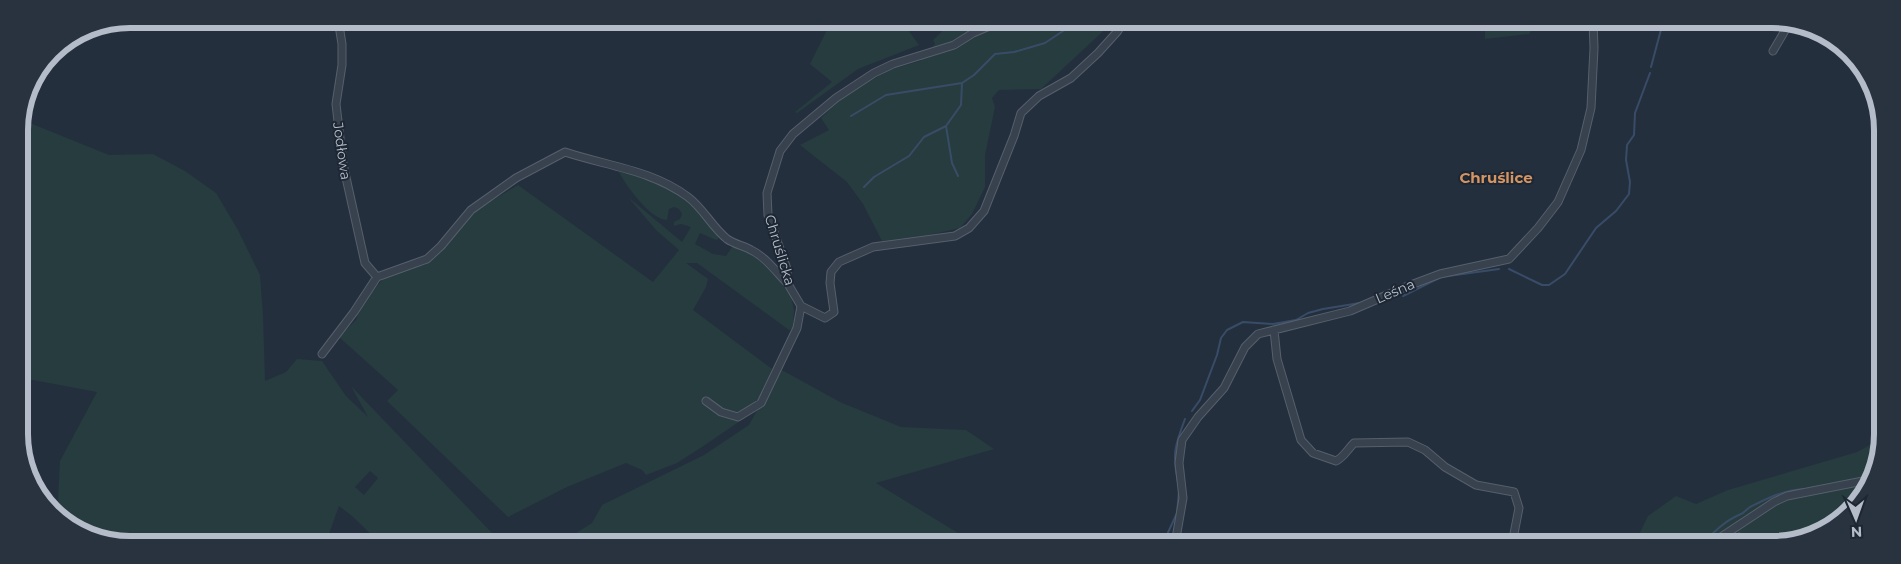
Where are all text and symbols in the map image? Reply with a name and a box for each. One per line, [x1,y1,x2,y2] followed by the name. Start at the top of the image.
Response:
[329,120,355,181] street label: Jodłowa
[1459,168,1533,187] district label: Chruślice
[761,212,799,288] street label: Chruślicka
[1373,275,1417,307] street label: Leśna
[1831,494,1881,544] north arrow
[1850,523,1862,541] text: N

